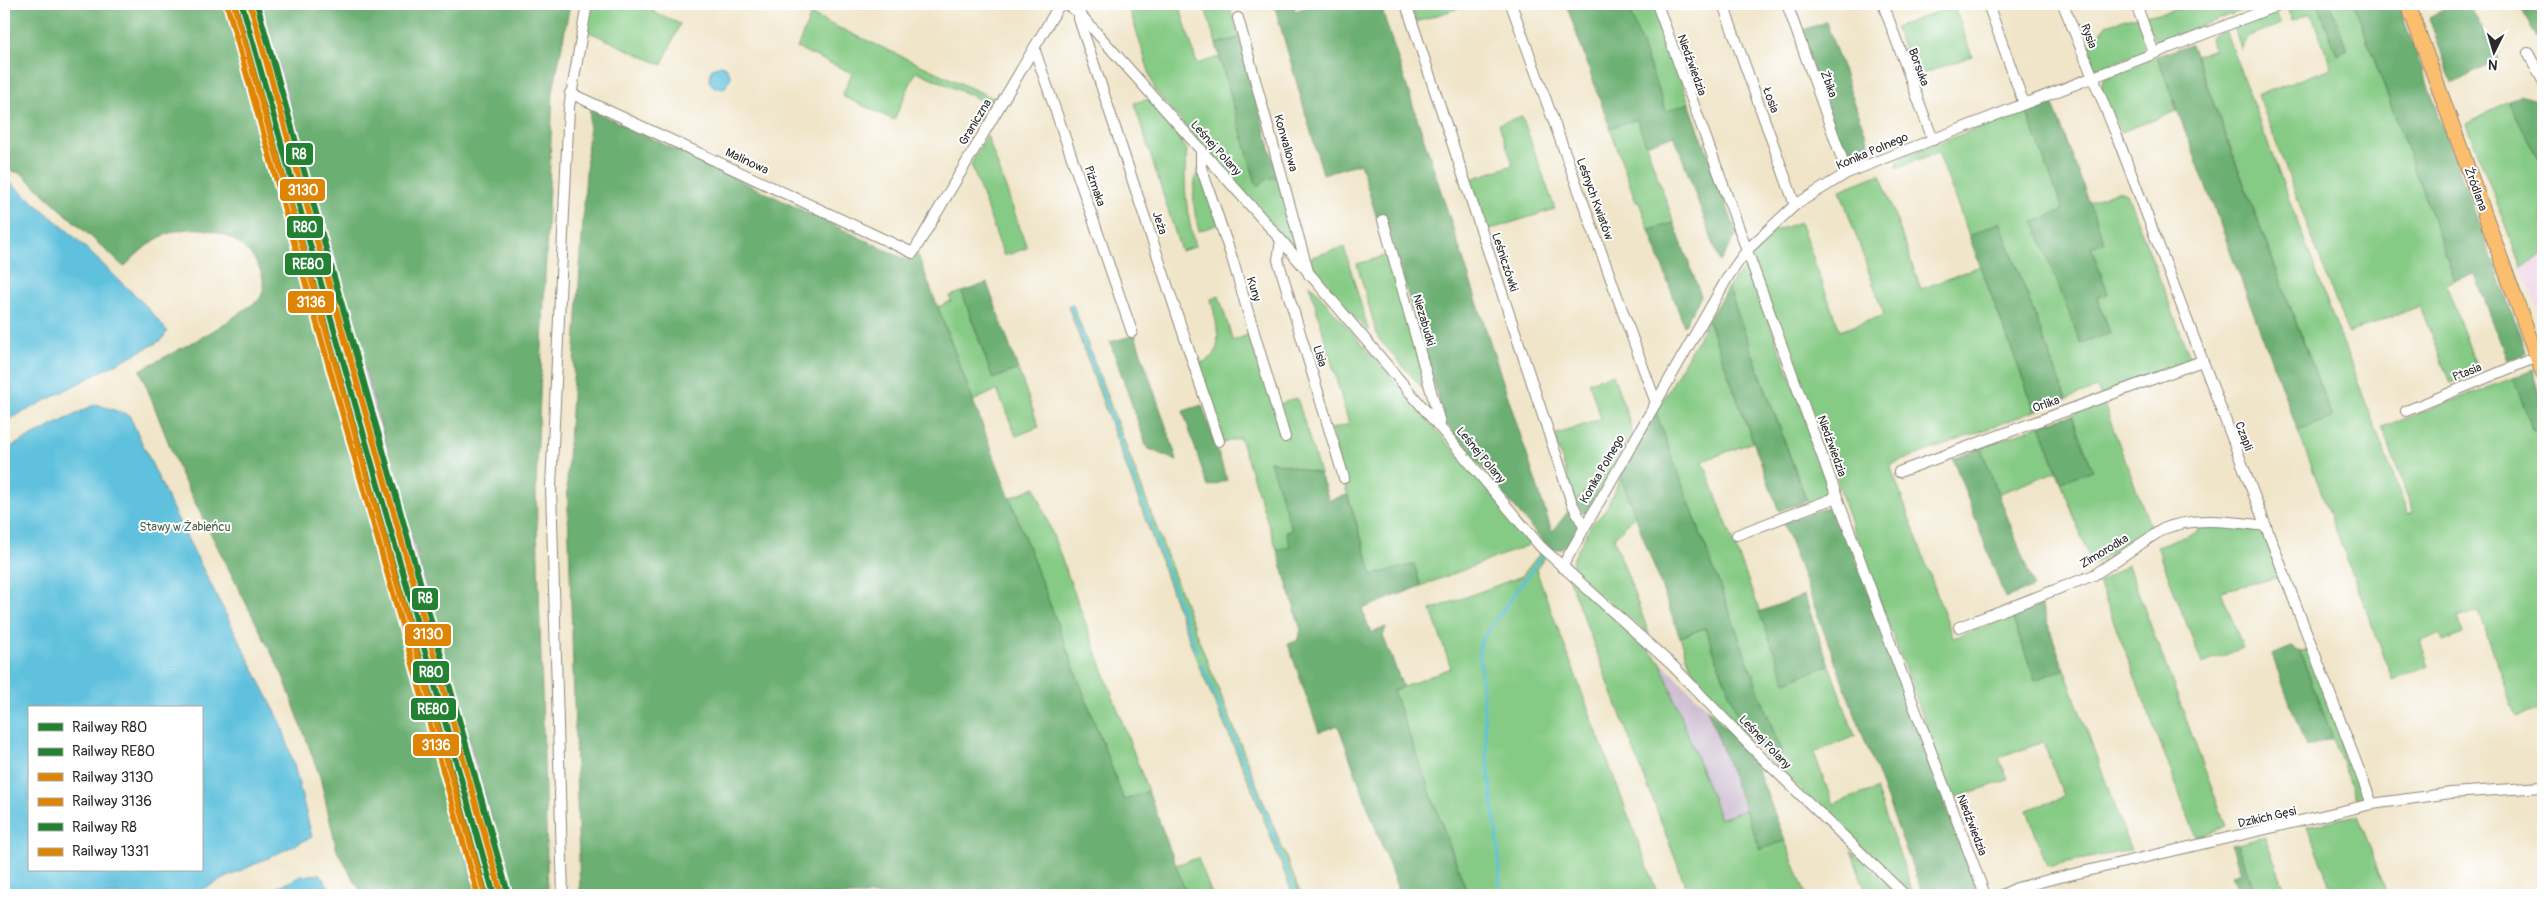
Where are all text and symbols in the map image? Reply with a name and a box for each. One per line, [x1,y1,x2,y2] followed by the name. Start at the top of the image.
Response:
[2077,22,2100,51] street label: Rysia
[2470,28,2520,78] north arrow
[1673,32,1710,98] street label: Niedźwiedzia
[1905,46,1932,89] street label: Borsuka
[2487,56,2498,73] text: N
[1817,69,1841,100] street label: Żbika
[1759,84,1782,116] street label: Łosia
[956,96,995,148] street label: Graniczna
[1270,113,1301,174] street label: Konwaliowa
[1187,118,1244,179] street label: Leśnej Polany
[1834,129,1911,173] street label: Konika Polnego
[285,142,314,166] line badge: R8
[723,145,771,178] street label: Malinowa
[291,146,307,163] text: R8
[1573,156,1616,242] street label: Leśnych Kwiatów
[1081,164,1109,209] street label: Piżmaka
[2461,165,2491,214] street label: Źródlana
[279,178,326,202] line badge: 3130
[288,182,319,199] text: 3130
[1149,210,1170,237] street label: Jeża
[286,215,324,239] line badge: R80
[293,219,318,236] text: R80
[1488,231,1521,294] street label: Leśniczówki
[284,252,332,276] line badge: RE80
[292,256,324,273] text: RE80
[1243,275,1264,303] street label: Kuny
[287,290,335,314] line badge: 3136
[1409,293,1438,348] street label: Niezabudki
[296,294,326,311] text: 3136
[1309,343,1330,369] street label: Lisia
[2450,360,2484,385] street label: Ptasia
[2031,393,2062,416] street label: Orlika
[1813,413,1850,479] street label: Niedźwiedzia
[2231,420,2256,453] street label: Czapli
[1453,424,1509,487] street label: Leśnej Polany
[1577,432,1628,506] street label: Konika Polnego
[139,519,231,535] park label: Stawy w Żabieńcu
[2077,531,2132,572] street label: Zimorodka
[411,587,439,611] line badge: R8
[417,590,433,607] text: R8
[404,623,452,647] line badge: 3130
[413,626,444,643] text: 3130
[412,660,450,684] line badge: R80
[419,664,444,681] text: R80
[410,697,457,721] line badge: RE80
[417,701,449,718] text: RE80
[28,706,202,872] legend
[1735,712,1794,772] street label: Leśnej Polany
[72,718,147,737] text: Railway R80
[412,733,460,757] line badge: 3136
[421,737,451,754] text: 3136
[72,742,155,761] text: Railway RE80
[72,768,154,787] text: Railway 3130
[72,792,152,811] text: Railway 3136
[1953,792,1990,858] street label: Niedźwiedzia
[2237,804,2298,831] street label: Dzikich Gęsi
[72,818,137,837] text: Railway R8
[72,842,149,861] text: Railway 1331

